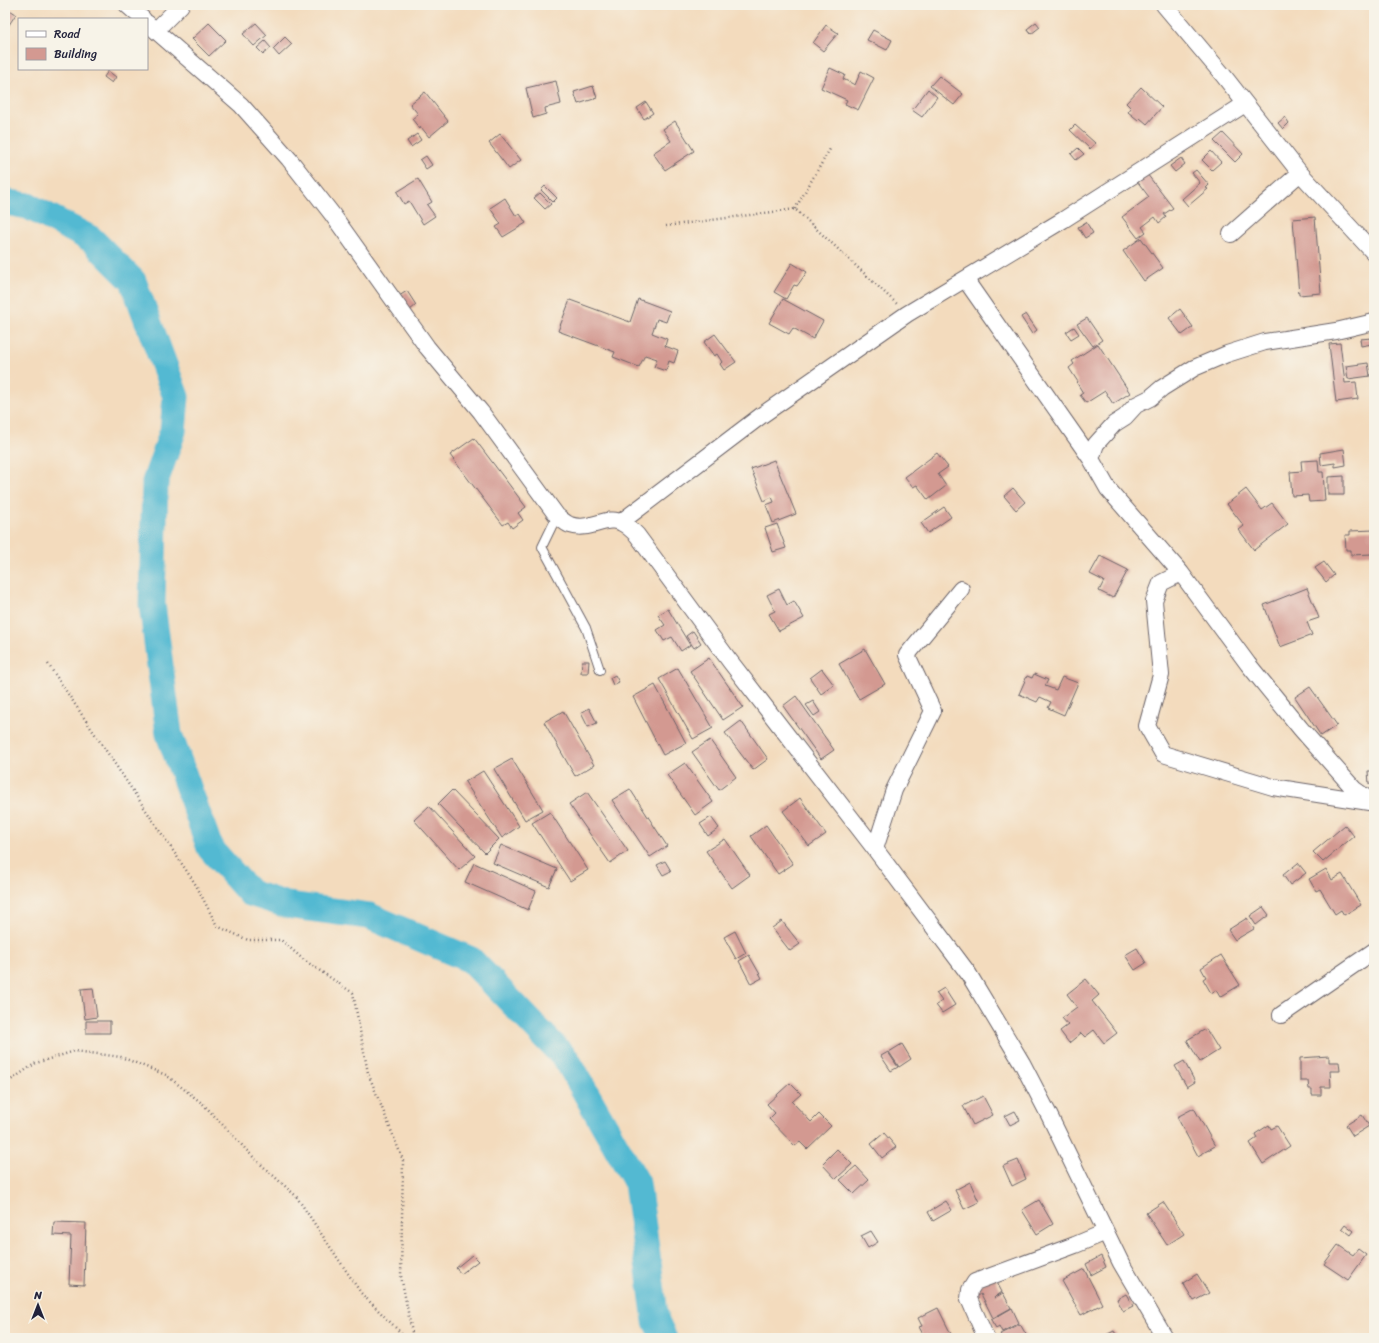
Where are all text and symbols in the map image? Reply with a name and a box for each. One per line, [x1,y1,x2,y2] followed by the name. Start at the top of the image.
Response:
[18,18,148,70] legend
[54,23,81,45] text: Road
[54,43,97,65] text: Building
[18,1285,58,1325] north arrow
[33,1286,42,1305] text: N

